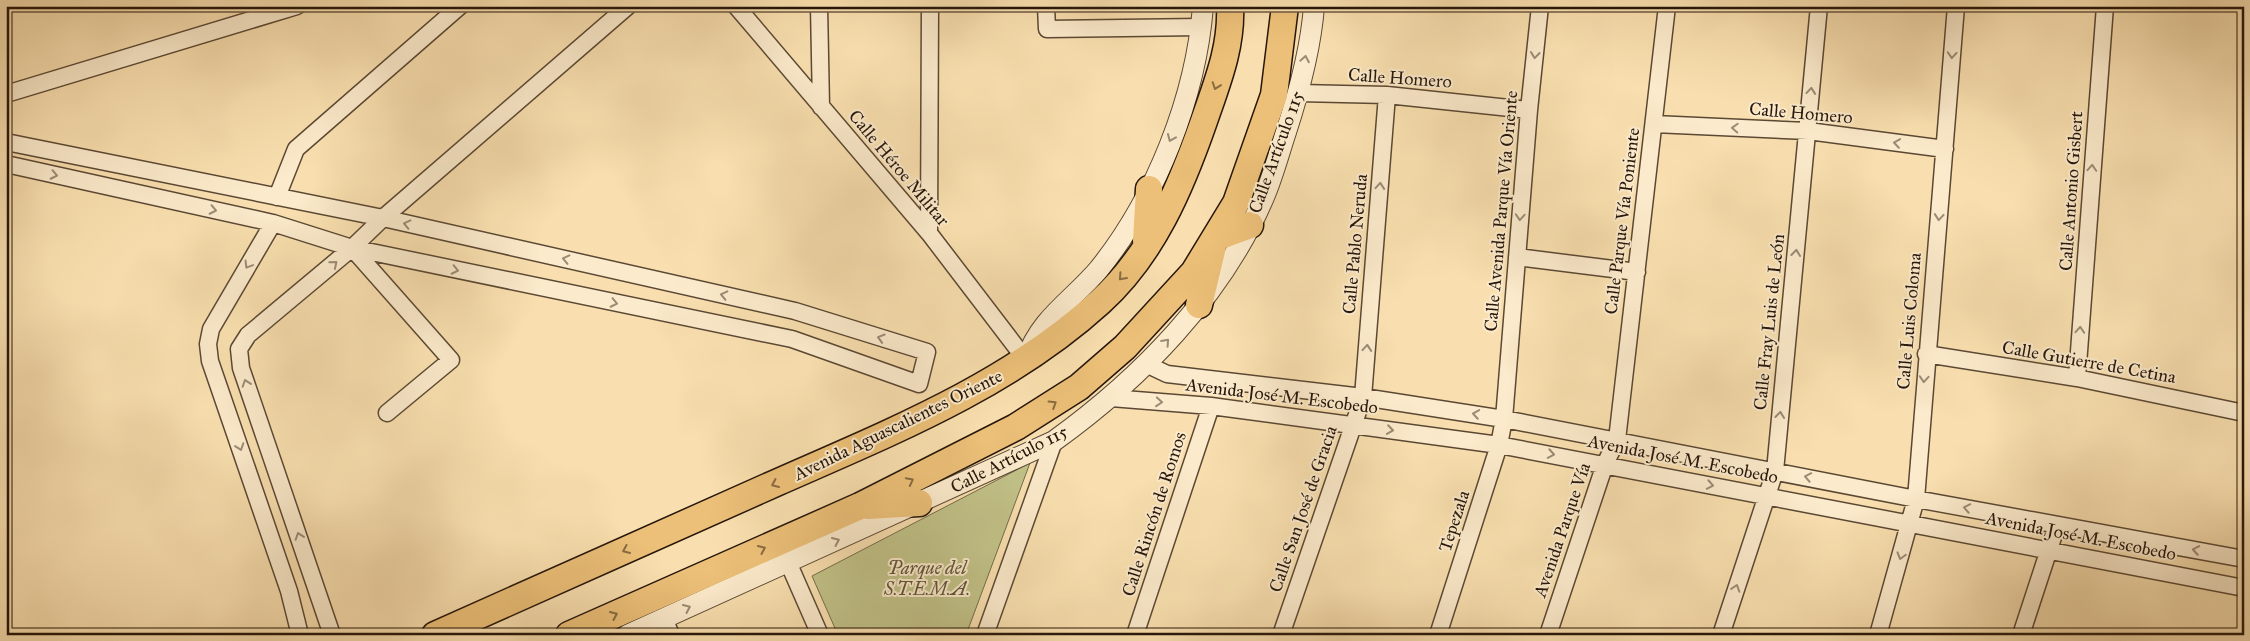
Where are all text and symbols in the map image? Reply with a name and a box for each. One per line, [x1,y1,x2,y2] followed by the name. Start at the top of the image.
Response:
[1530,51,1541,59] one-way arrow
[1947,51,1958,59] one-way arrow
[1299,55,1309,63] one-way arrow
[1347,63,1453,93] street label: Calle Homero
[1212,82,1222,90] one-way arrow
[1244,87,1309,216] street label: Calle Artículo 115
[1806,87,1817,95] one-way arrow
[1479,90,1524,333] street label: Calle Avenida Parque Vía Oriente
[1748,98,1854,128] street label: Calle Homero
[844,105,954,231] street label: Calle Héroe Militar
[2054,110,2088,272] street label: Calle Antonio Gisbert
[1731,123,1739,133] one-way arrow
[1600,126,1645,316] street label: Calle Parque Vía Poniente
[1167,133,1178,142] one-way arrow
[1893,138,1901,149] one-way arrow
[2087,163,2098,171] one-way arrow
[49,169,58,180] one-way arrow
[1338,173,1372,315] street label: Calle Pablo Neruda
[1374,182,1385,190] one-way arrow
[208,204,217,215] one-way arrow
[1515,213,1526,221] one-way arrow
[1934,213,1945,221] one-way arrow
[403,219,412,230] one-way arrow
[1749,233,1789,411] street label: Calle Fray Luis de León
[1790,249,1801,257] one-way arrow
[1892,251,1926,390] street label: Calle Luis Coloma
[561,254,570,265] one-way arrow
[245,260,255,269] one-way arrow
[328,260,337,269] one-way arrow
[451,264,459,274] one-way arrow
[1119,272,1128,281] one-way arrow
[720,290,729,301] one-way arrow
[610,297,619,307] one-way arrow
[2075,325,2086,333] one-way arrow
[877,334,885,344] one-way arrow
[2000,336,2178,388] street label: Calle Gutierre de Cetina
[1160,338,1169,347] one-way arrow
[1361,344,1372,352] one-way arrow
[789,365,1006,487] street label: Avenida Aguascalientes Oriente
[1184,373,1379,420] street label: Avenida José M. Escobedo
[1919,375,1930,383] one-way arrow
[242,379,252,387] one-way arrow
[1156,396,1164,407] one-way arrow
[1047,400,1056,410] one-way arrow
[1472,410,1480,420] one-way arrow
[1774,411,1785,419] one-way arrow
[947,420,1072,498] street label: Calle Artículo 115
[1264,423,1343,595] street label: Calle San José de Gracia
[1386,424,1394,435] one-way arrow
[1117,429,1191,599] street label: Calle Rincón de Romos
[1585,430,1780,489] street label: Avenida José M. Escobedo
[234,443,244,451] one-way arrow
[1546,449,1555,459] one-way arrow
[1528,459,1596,601] street label: Avenida Parque Vía
[1803,473,1812,483] one-way arrow
[771,477,780,488] one-way arrow
[905,477,914,487] one-way arrow
[1706,479,1715,490] one-way arrow
[1434,487,1474,554] street label: Tepezala
[1963,504,1972,514] one-way arrow
[1983,507,2178,566] street label: Avenida José M. Escobedo
[295,532,305,541] one-way arrow
[831,537,840,547] one-way arrow
[622,543,631,554] one-way arrow
[757,545,766,556] one-way arrow
[2191,546,2200,556] one-way arrow
[1896,552,1906,560] one-way arrow
[883,557,970,600] park label: Parque del S.T.E.M.A.
[1731,585,1741,593] one-way arrow
[682,603,691,614] one-way arrow
[609,611,618,621] one-way arrow

